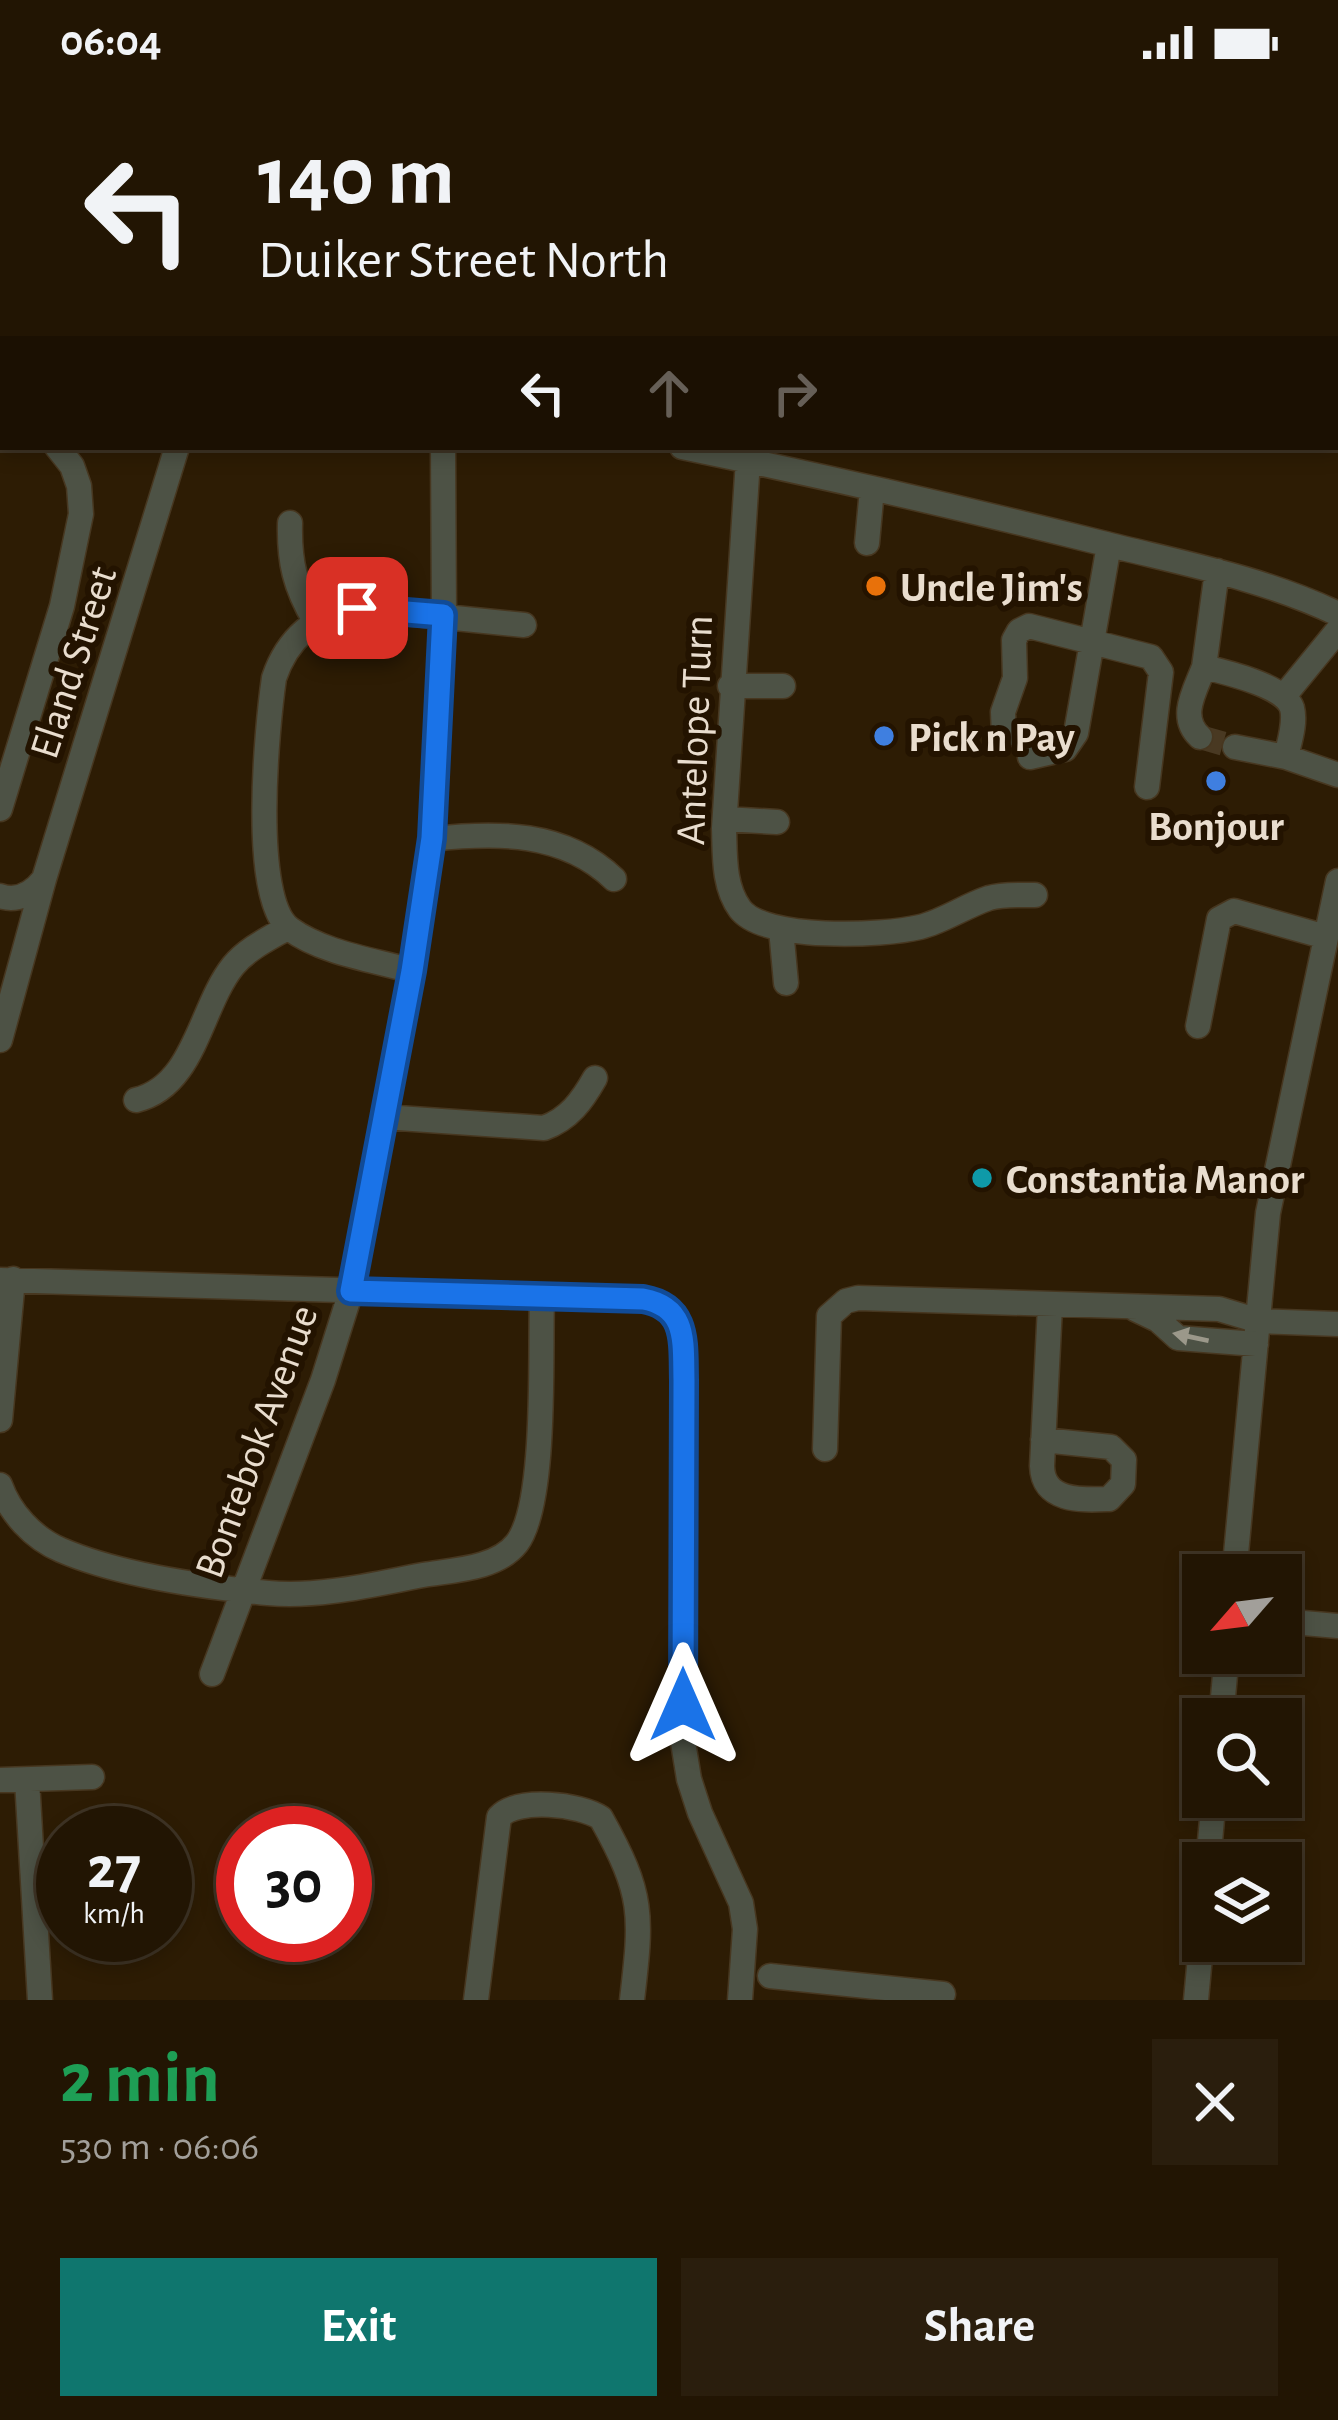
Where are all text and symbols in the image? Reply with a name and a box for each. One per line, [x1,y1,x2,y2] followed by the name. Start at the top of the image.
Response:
[60,19,162,64] text: 06:04
[60,132,216,288] icon: left
[258,136,455,220] text: 140 m
[258,234,669,288] text: Duiker Street North
[510,360,576,426] icon: left
[636,360,702,426] icon: ahead
[762,360,828,426] icon: right
[306,557,408,659] pin
[23,562,125,764] street label: Eland Street
[900,567,1083,609] place label: Uncle Jim's
[863,573,889,599] marker: Uncle Jim's
[324,575,390,641] icon: arrive
[670,614,720,846] street label: Antelope Turn
[908,717,1075,759] place label: Pick n Pay
[871,723,897,749] marker: Pick n Pay
[1203,768,1229,794] marker: Bonjour
[1148,806,1284,848] place label: Bonjour
[1006,1159,1305,1201] place label: Constantia Manor
[969,1165,995,1191] marker: Constantia Manor
[188,1300,326,1584] street label: Bontebok Avenue
[1172,1327,1209,1346] one-way arrow
[1182,1554,1302,1674] north arrow
[1182,1554,1302,1962] map controls
[620,1642,746,1768] position arrow
[1182,1698,1302,1818] button: search
[216,1806,372,1962] speed limit sign: 30
[87,1839,141,1899] text: 27
[1182,1842,1302,1962] button: layers
[83,1899,145,1929] text: km/h
[1152,2039,1278,2165] button: close
[60,2043,220,2115] text: 2 min
[60,2128,259,2167] text: 530 m · 06:06
[60,2258,657,2396] button: Exit
[681,2258,1278,2396] button: Share

